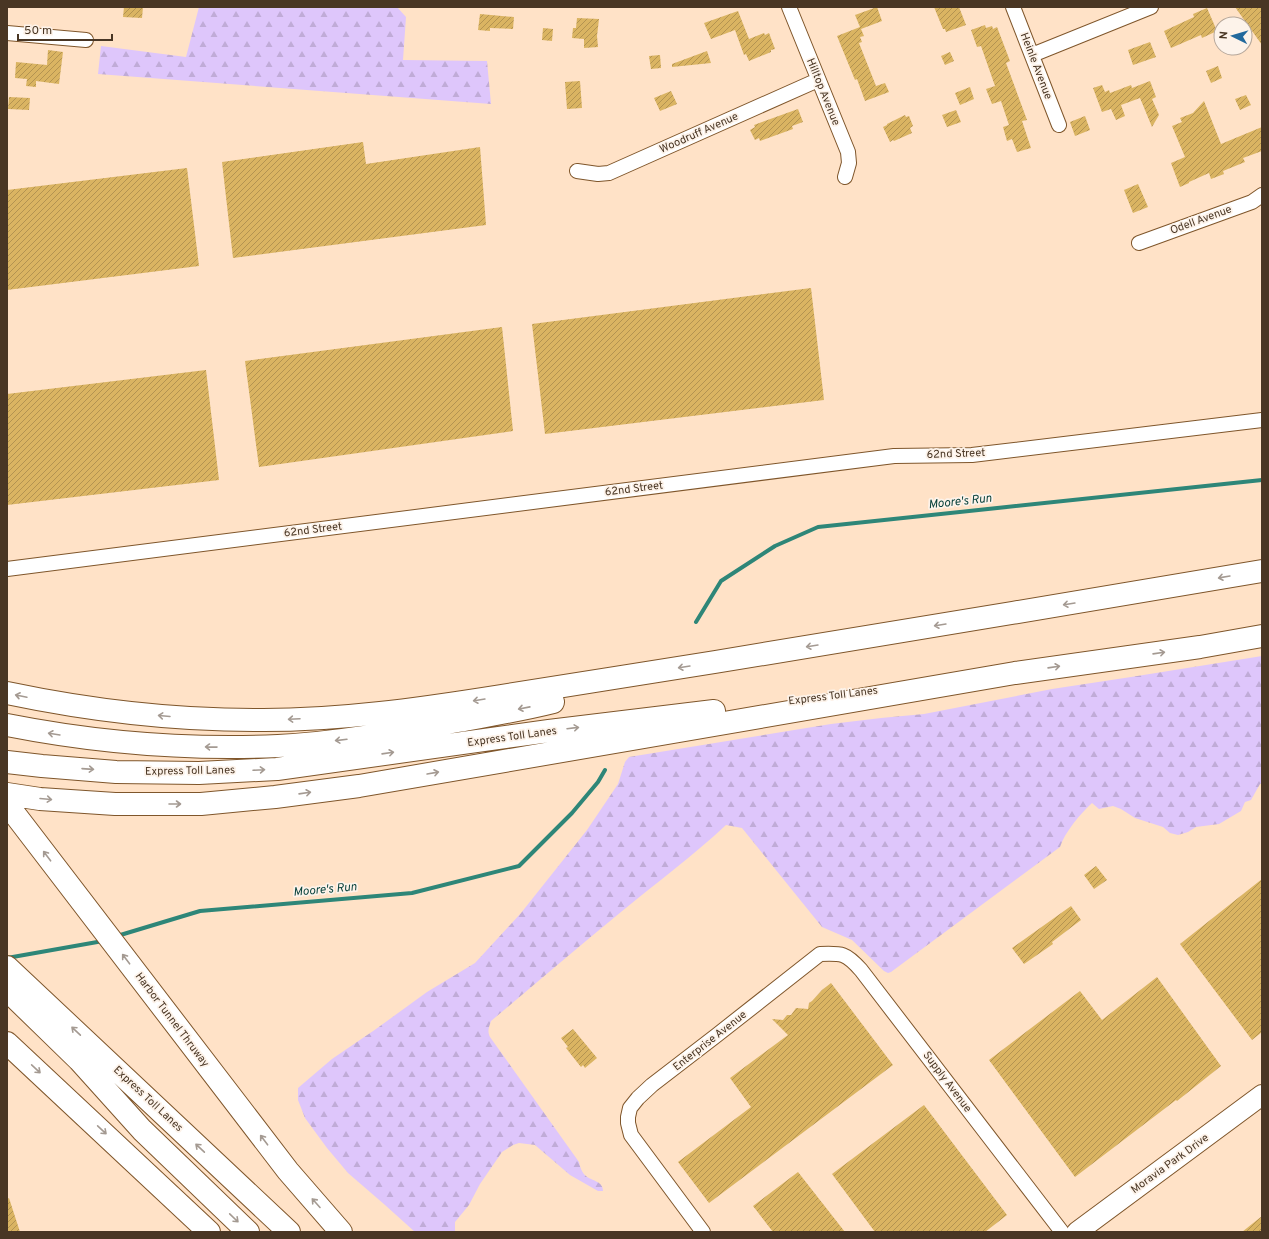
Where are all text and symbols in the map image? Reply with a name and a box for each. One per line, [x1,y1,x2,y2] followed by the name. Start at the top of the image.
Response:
[18,16,112,42] scale bar
[1213,16,1253,56] north arrow
[24,23,52,39] text: 50 m
[1017,31,1055,101] street label: Heinle Avenue
[1217,31,1231,40] text: N
[803,56,843,128] street label: Hilltop Avenue
[658,109,741,157] street label: Woodruff Avenue
[1168,202,1234,238] street label: Odell Avenue
[926,446,986,462] street label: 62nd Street
[604,478,664,500] street label: 62nd Street
[928,491,993,513] water label: Moore's Run
[283,519,343,541] street label: 62nd Street
[1217,573,1230,581] one-way arrow
[1063,600,1076,608] one-way arrow
[934,621,947,629] one-way arrow
[806,642,819,650] one-way arrow
[1152,649,1165,657] one-way arrow
[678,663,691,671] one-way arrow
[1047,664,1060,671] one-way arrow
[787,684,879,708] street label: Express Toll Lanes
[15,692,28,700] one-way arrow
[473,696,486,704] one-way arrow
[518,705,531,713] one-way arrow
[158,713,171,720] one-way arrow
[288,715,301,723] one-way arrow
[466,724,558,750] street label: Express Toll Lanes
[566,724,579,732] one-way arrow
[47,730,60,738] one-way arrow
[334,736,347,744] one-way arrow
[205,743,218,751] one-way arrow
[381,749,394,757] one-way arrow
[145,763,235,779] street label: Express Toll Lanes
[81,766,94,773] one-way arrow
[252,766,265,773] one-way arrow
[426,769,439,777] one-way arrow
[298,789,311,797] one-way arrow
[39,796,52,803] one-way arrow
[168,800,181,808] one-way arrow
[43,850,51,861] one-way arrow
[293,879,358,901] water label: Moore's Run
[121,954,130,965] one-way arrow
[132,970,212,1070] street label: Harbor Tunnel Thruway
[670,1008,750,1074] street label: Enterprise Avenue
[71,1026,81,1036] one-way arrow
[919,1049,975,1115] street label: Supply Avenue
[110,1063,186,1135] street label: Express Toll Lanes
[31,1064,41,1073] one-way arrow
[96,1126,107,1135] one-way arrow
[1128,1131,1212,1197] street label: Moravia Park Drive
[260,1135,268,1146] one-way arrow
[195,1144,205,1153] one-way arrow
[311,1198,320,1208] one-way arrow
[229,1214,239,1223] one-way arrow

